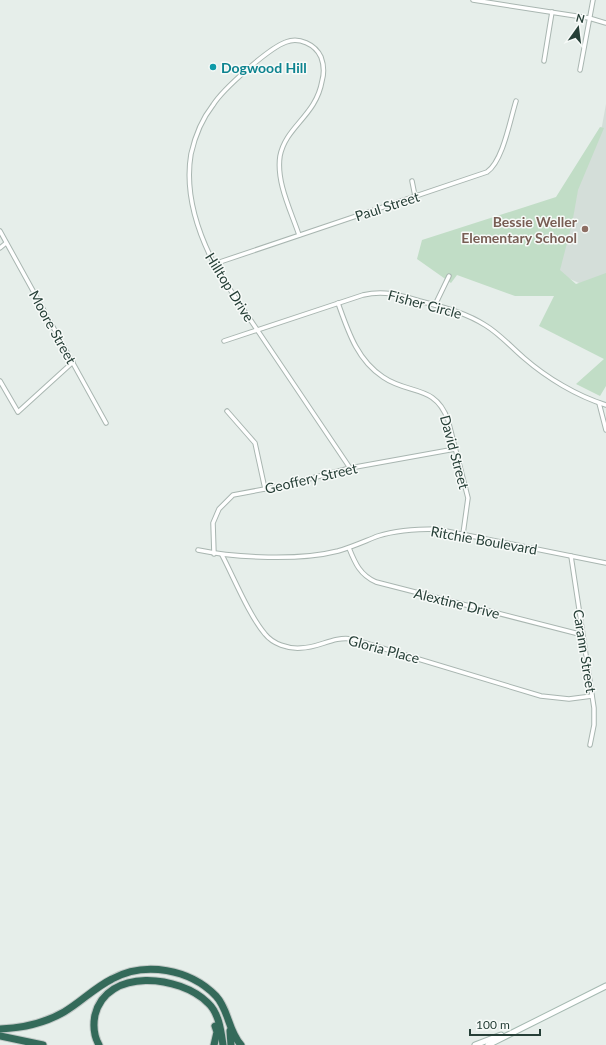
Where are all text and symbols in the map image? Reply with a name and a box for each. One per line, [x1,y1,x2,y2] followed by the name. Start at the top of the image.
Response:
[558,8,598,48] north arrow
[575,10,586,25] text: N
[221,59,307,76] place label: Dogwood Hill
[208,62,218,72] marker: Dogwood Hill
[353,188,421,224] street label: Paul Street
[461,213,578,246] place label: Bessie Weller Elementary School
[580,224,590,234] marker: Bessie Weller Elementary School
[202,249,258,325] street label: Hilltop Drive
[386,286,464,322] street label: Fisher Circle
[26,287,80,367] street label: Moore Street
[437,413,473,491] street label: David Street
[263,459,359,497] street label: Geoffery Street
[429,522,539,558] street label: Ritchie Boulevard
[412,584,502,622] street label: Alextine Drive
[570,608,600,694] street label: Carann Street
[347,631,421,667] street label: Gloria Place
[470,1011,540,1037] scale bar
[476,1017,510,1032] text: 100 m

